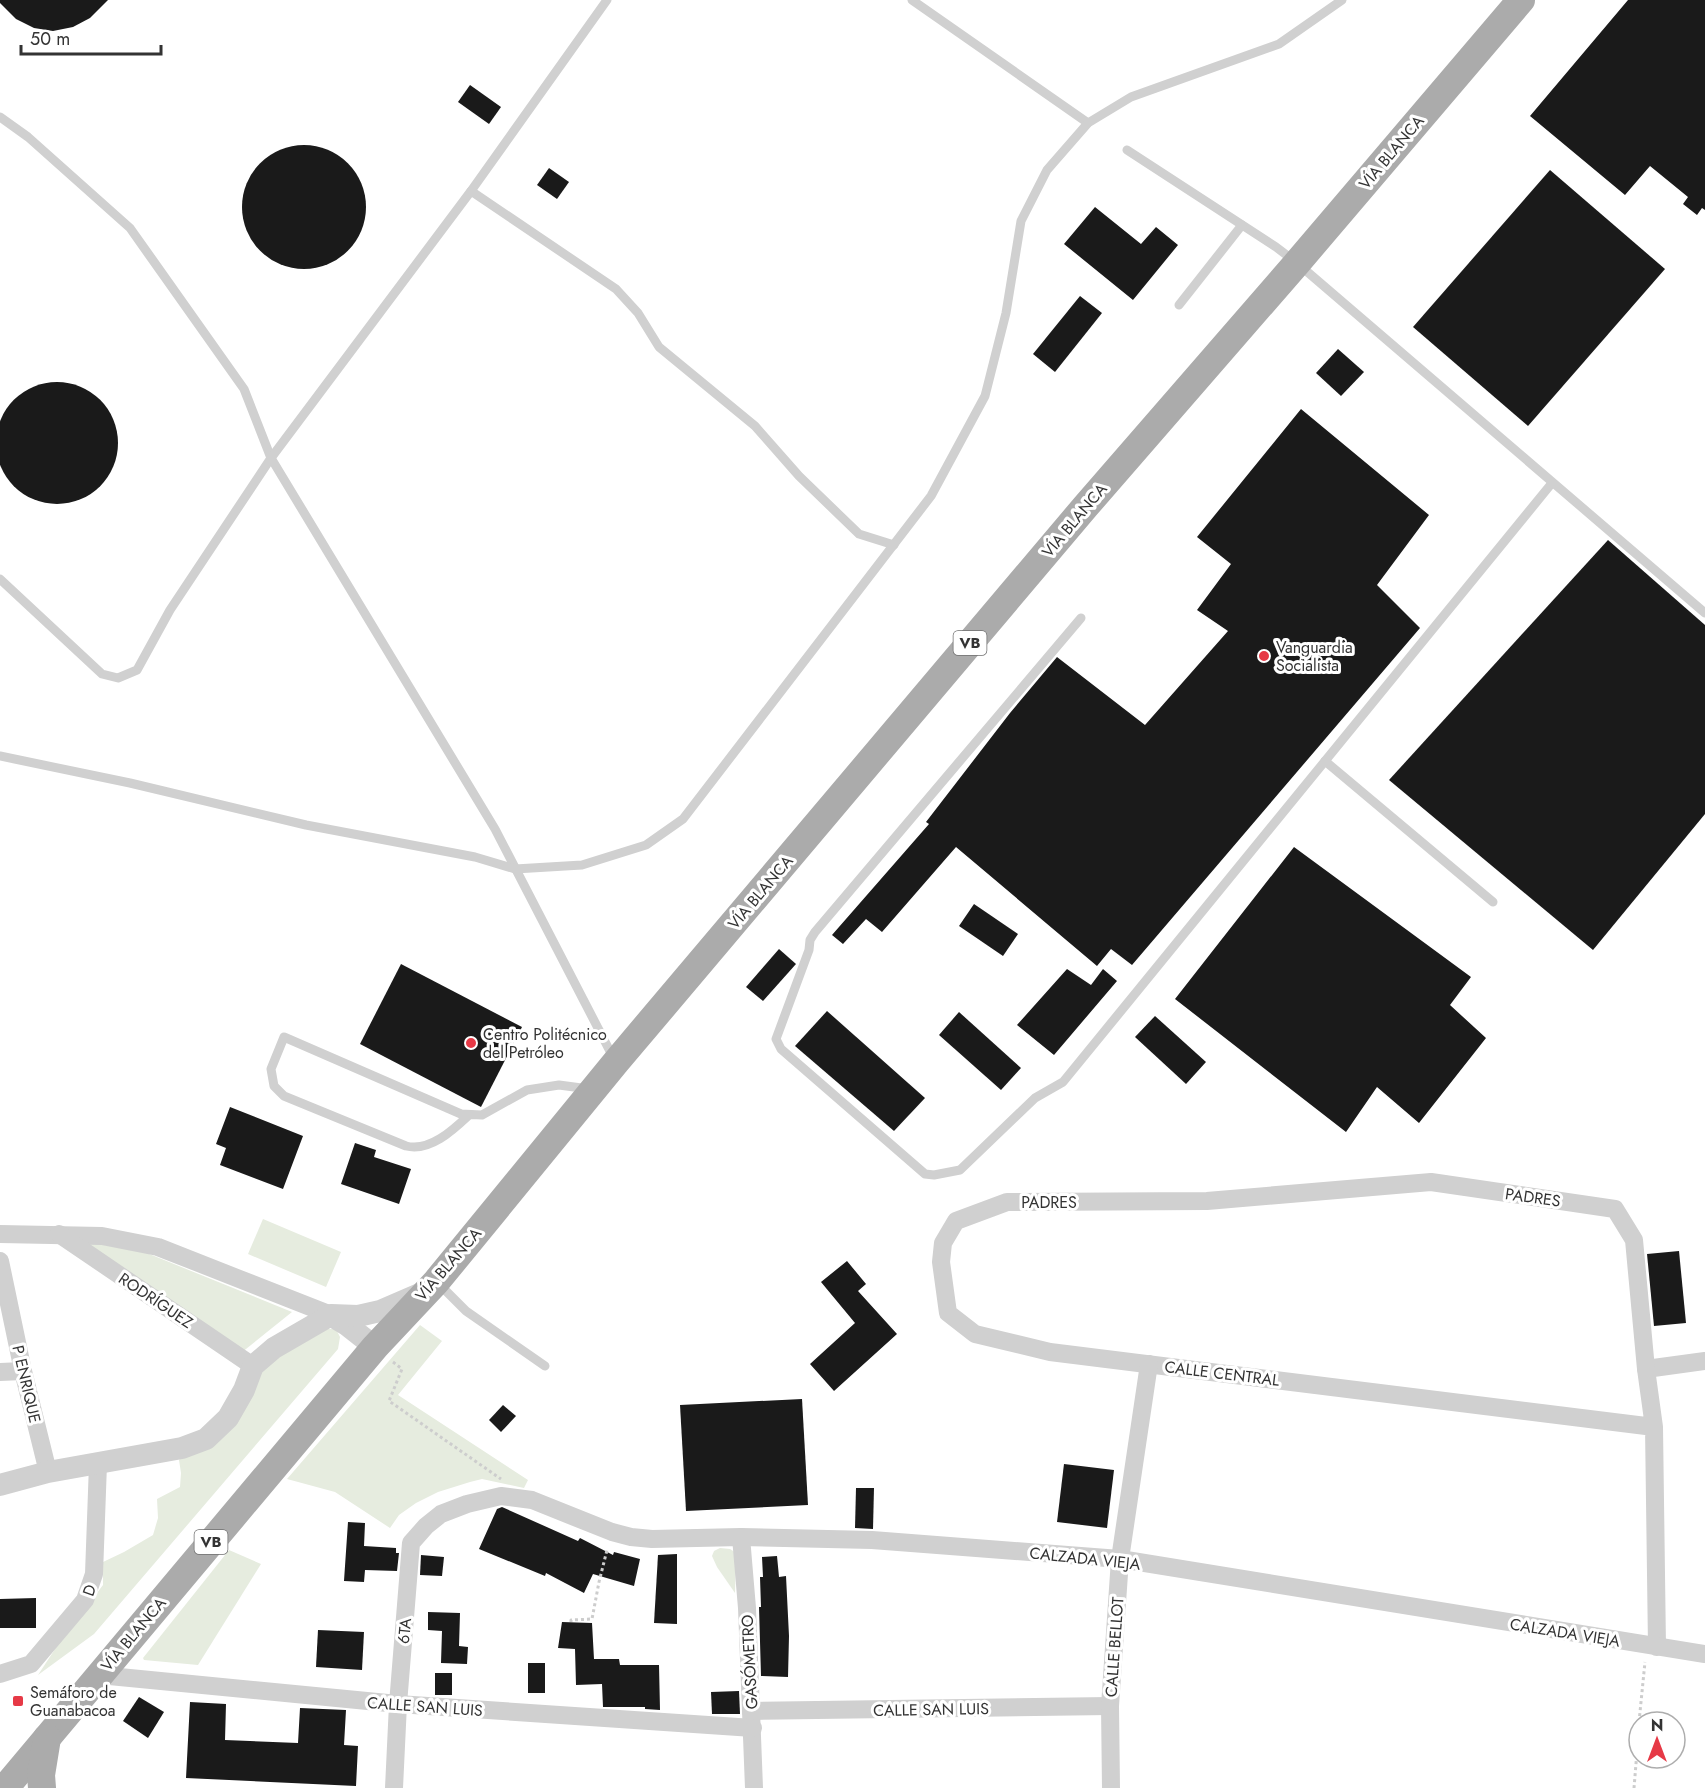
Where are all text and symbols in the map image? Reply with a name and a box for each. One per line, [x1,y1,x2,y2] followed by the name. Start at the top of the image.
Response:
[21,18,160,56] scale bar
[30,26,70,52] text: 50 m
[1353,110,1430,194] street label: VÍA BLANCA
[1036,478,1113,562] street label: VÍA BLANCA
[954,631,986,655] road number: VB
[1276,636,1353,677] place label: Vanguardia Socialista
[1257,649,1271,663] marker: Vanguardia Socialista
[722,850,799,934] street label: VÍA BLANCA
[483,1023,607,1064] place label: Centro Politécnico del Petróleo
[464,1036,478,1050] marker: Centro Politécnico del Petróleo
[1504,1182,1562,1213] street label: PADRES
[1021,1191,1077,1214] street label: PADRES
[410,1222,487,1306] street label: VÍA BLANCA
[114,1267,198,1334] street label: RODRÍGUEZ
[6,1343,47,1425] street label: P ENRIQUE
[1163,1355,1281,1392] street label: CALLE CENTRAL
[194,1530,228,1554] road number: VB
[1028,1541,1142,1576] street label: CALZADA VIEJA
[77,1581,102,1599] street label: D
[95,1592,172,1676] street label: VÍA BLANCA
[1100,1596,1130,1698] street label: CALLE BELLOT
[1508,1612,1622,1653] street label: CALZADA VIEJA
[736,1614,763,1710] street label: GASÓMETRO
[392,1617,417,1645] street label: 6TA
[30,1681,117,1722] place label: Semáforo de Guanabacoa
[366,1691,484,1722] street label: CALLE SAN LUIS
[11,1694,25,1708] marker: Semáforo de Guanabacoa
[873,1697,989,1722] street label: CALLE SAN LUIS
[1627,1710,1687,1770] north arrow
[1651,1714,1663,1737] text: N

